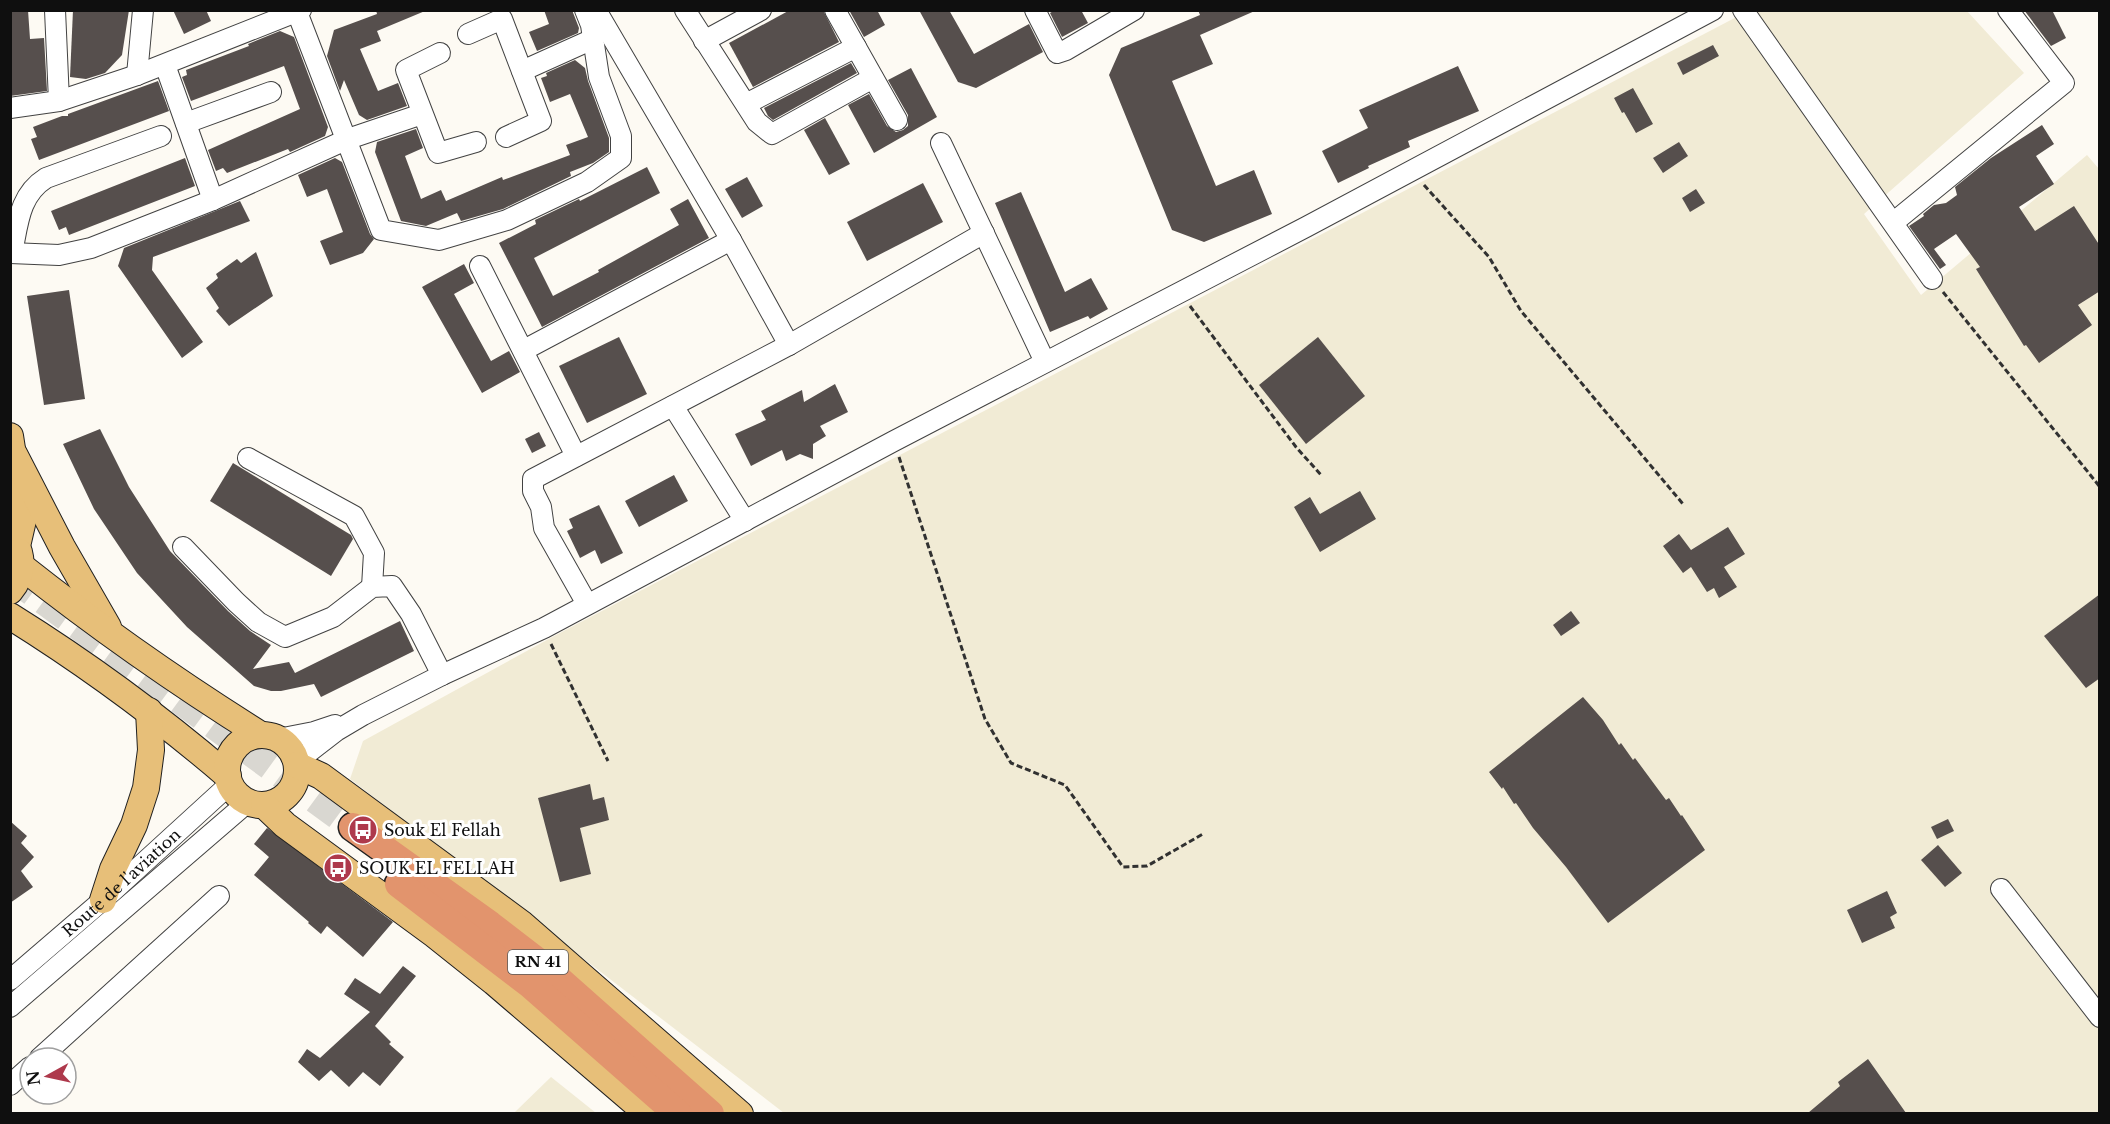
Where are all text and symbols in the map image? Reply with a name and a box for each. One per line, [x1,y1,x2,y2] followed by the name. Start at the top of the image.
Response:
[347,814,379,846] bus stop icon: Souk El Fellah
[384,820,501,840] place label: Souk El Fellah
[58,824,185,941] street label: Route de l'aviation
[322,852,354,884] bus stop icon: SOUK EL FELLAH
[359,858,515,878] place label: SOUK EL FELLAH
[508,950,568,974] road number: RN 41
[18,1046,78,1106] north arrow
[22,1069,44,1087] text: N

